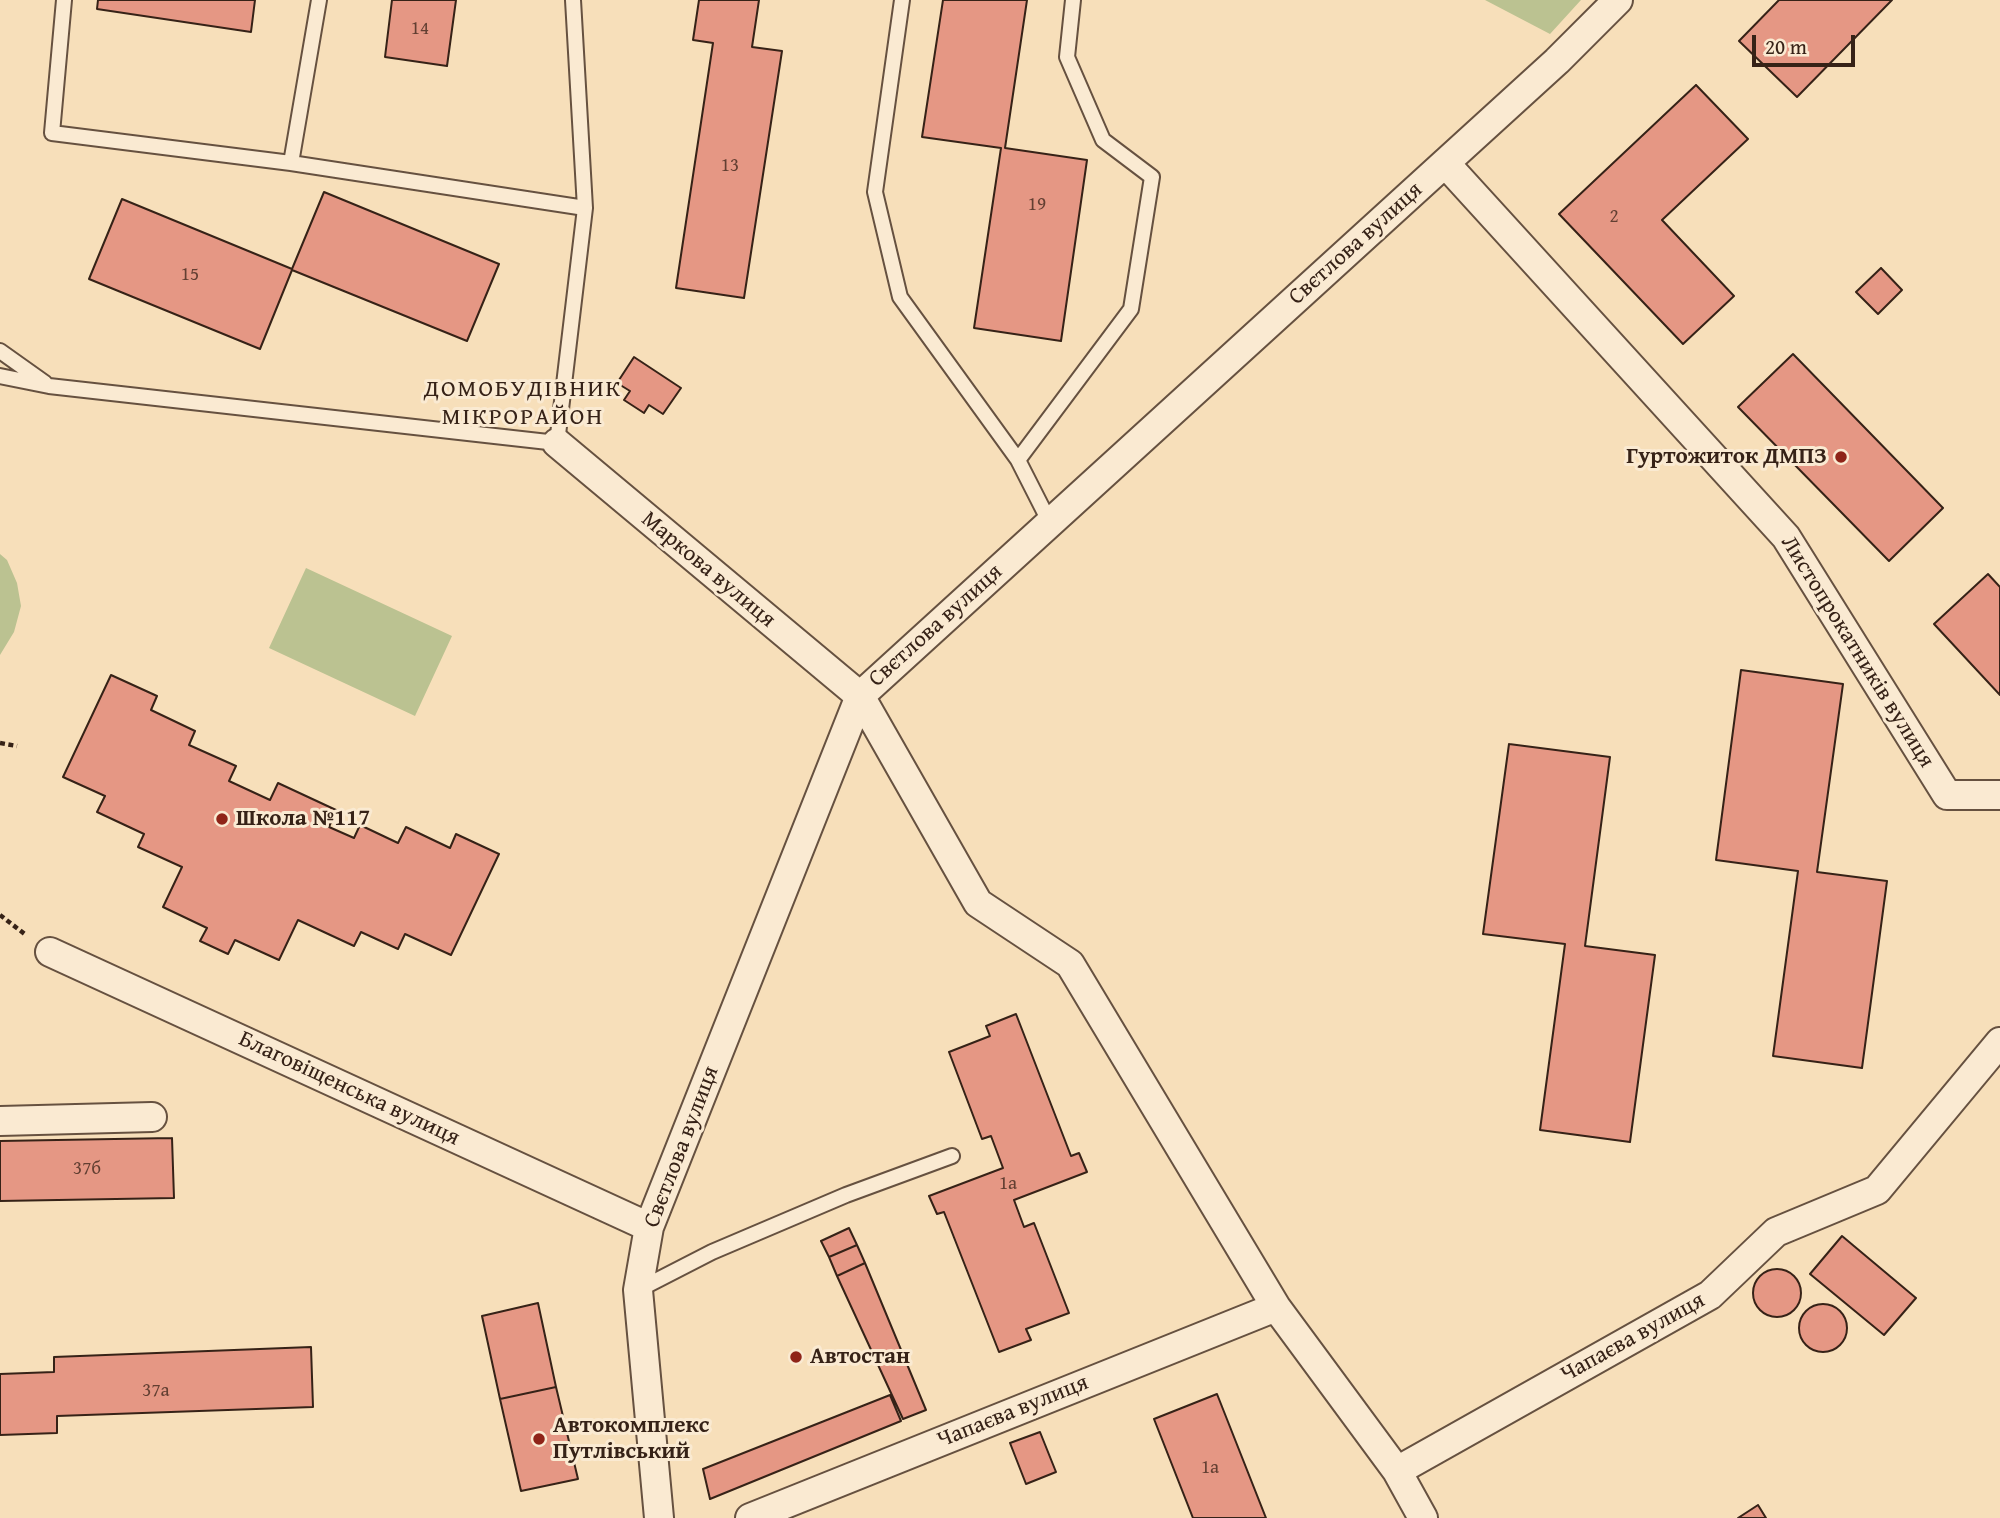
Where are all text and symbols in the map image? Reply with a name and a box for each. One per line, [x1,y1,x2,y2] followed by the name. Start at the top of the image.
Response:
[411,18,429,40] house number: 14
[1755,21,1858,65] scale bar
[1765,31,1807,62] text: 20 m
[721,155,739,177] house number: 13
[1283,177,1429,311] street label: Свєтлова вулиця
[1028,194,1046,216] house number: 19
[1609,206,1619,228] house number: 2
[181,264,199,286] house number: 15
[425,376,621,432] district label: ДОМОБУДІВНИК МІКРОРАЙОН
[1626,443,1827,471] place label: Гуртожиток ДМПЗ
[1833,449,1849,465] marker: Гуртожиток ДМПЗ
[635,506,781,634] street label: Маркова вулиця
[1774,531,1940,773] street label: Листопрокатників вулиця
[863,559,1009,693] street label: Свєтлова вулиця
[236,805,370,833] place label: Школа №117
[214,811,230,827] marker: Школа №117
[234,1026,464,1152] street label: Благовіщенська вулиця
[639,1062,725,1232] street label: Свєтлова вулиця
[73,1158,101,1180] house number: 37б
[999,1173,1017,1195] house number: 1а
[1556,1287,1710,1389] street label: Чапаєва вулиця
[810,1343,910,1371] place label: Автостан
[788,1349,804,1365] marker: Автостан
[934,1369,1092,1455] street label: Чапаєва вулиця
[142,1380,170,1402] house number: 37а
[553,1412,709,1466] place label: Автокомплекс Путлівський
[531,1431,547,1447] marker: Автокомплекс Путлівський
[1201,1457,1219,1479] house number: 1а

